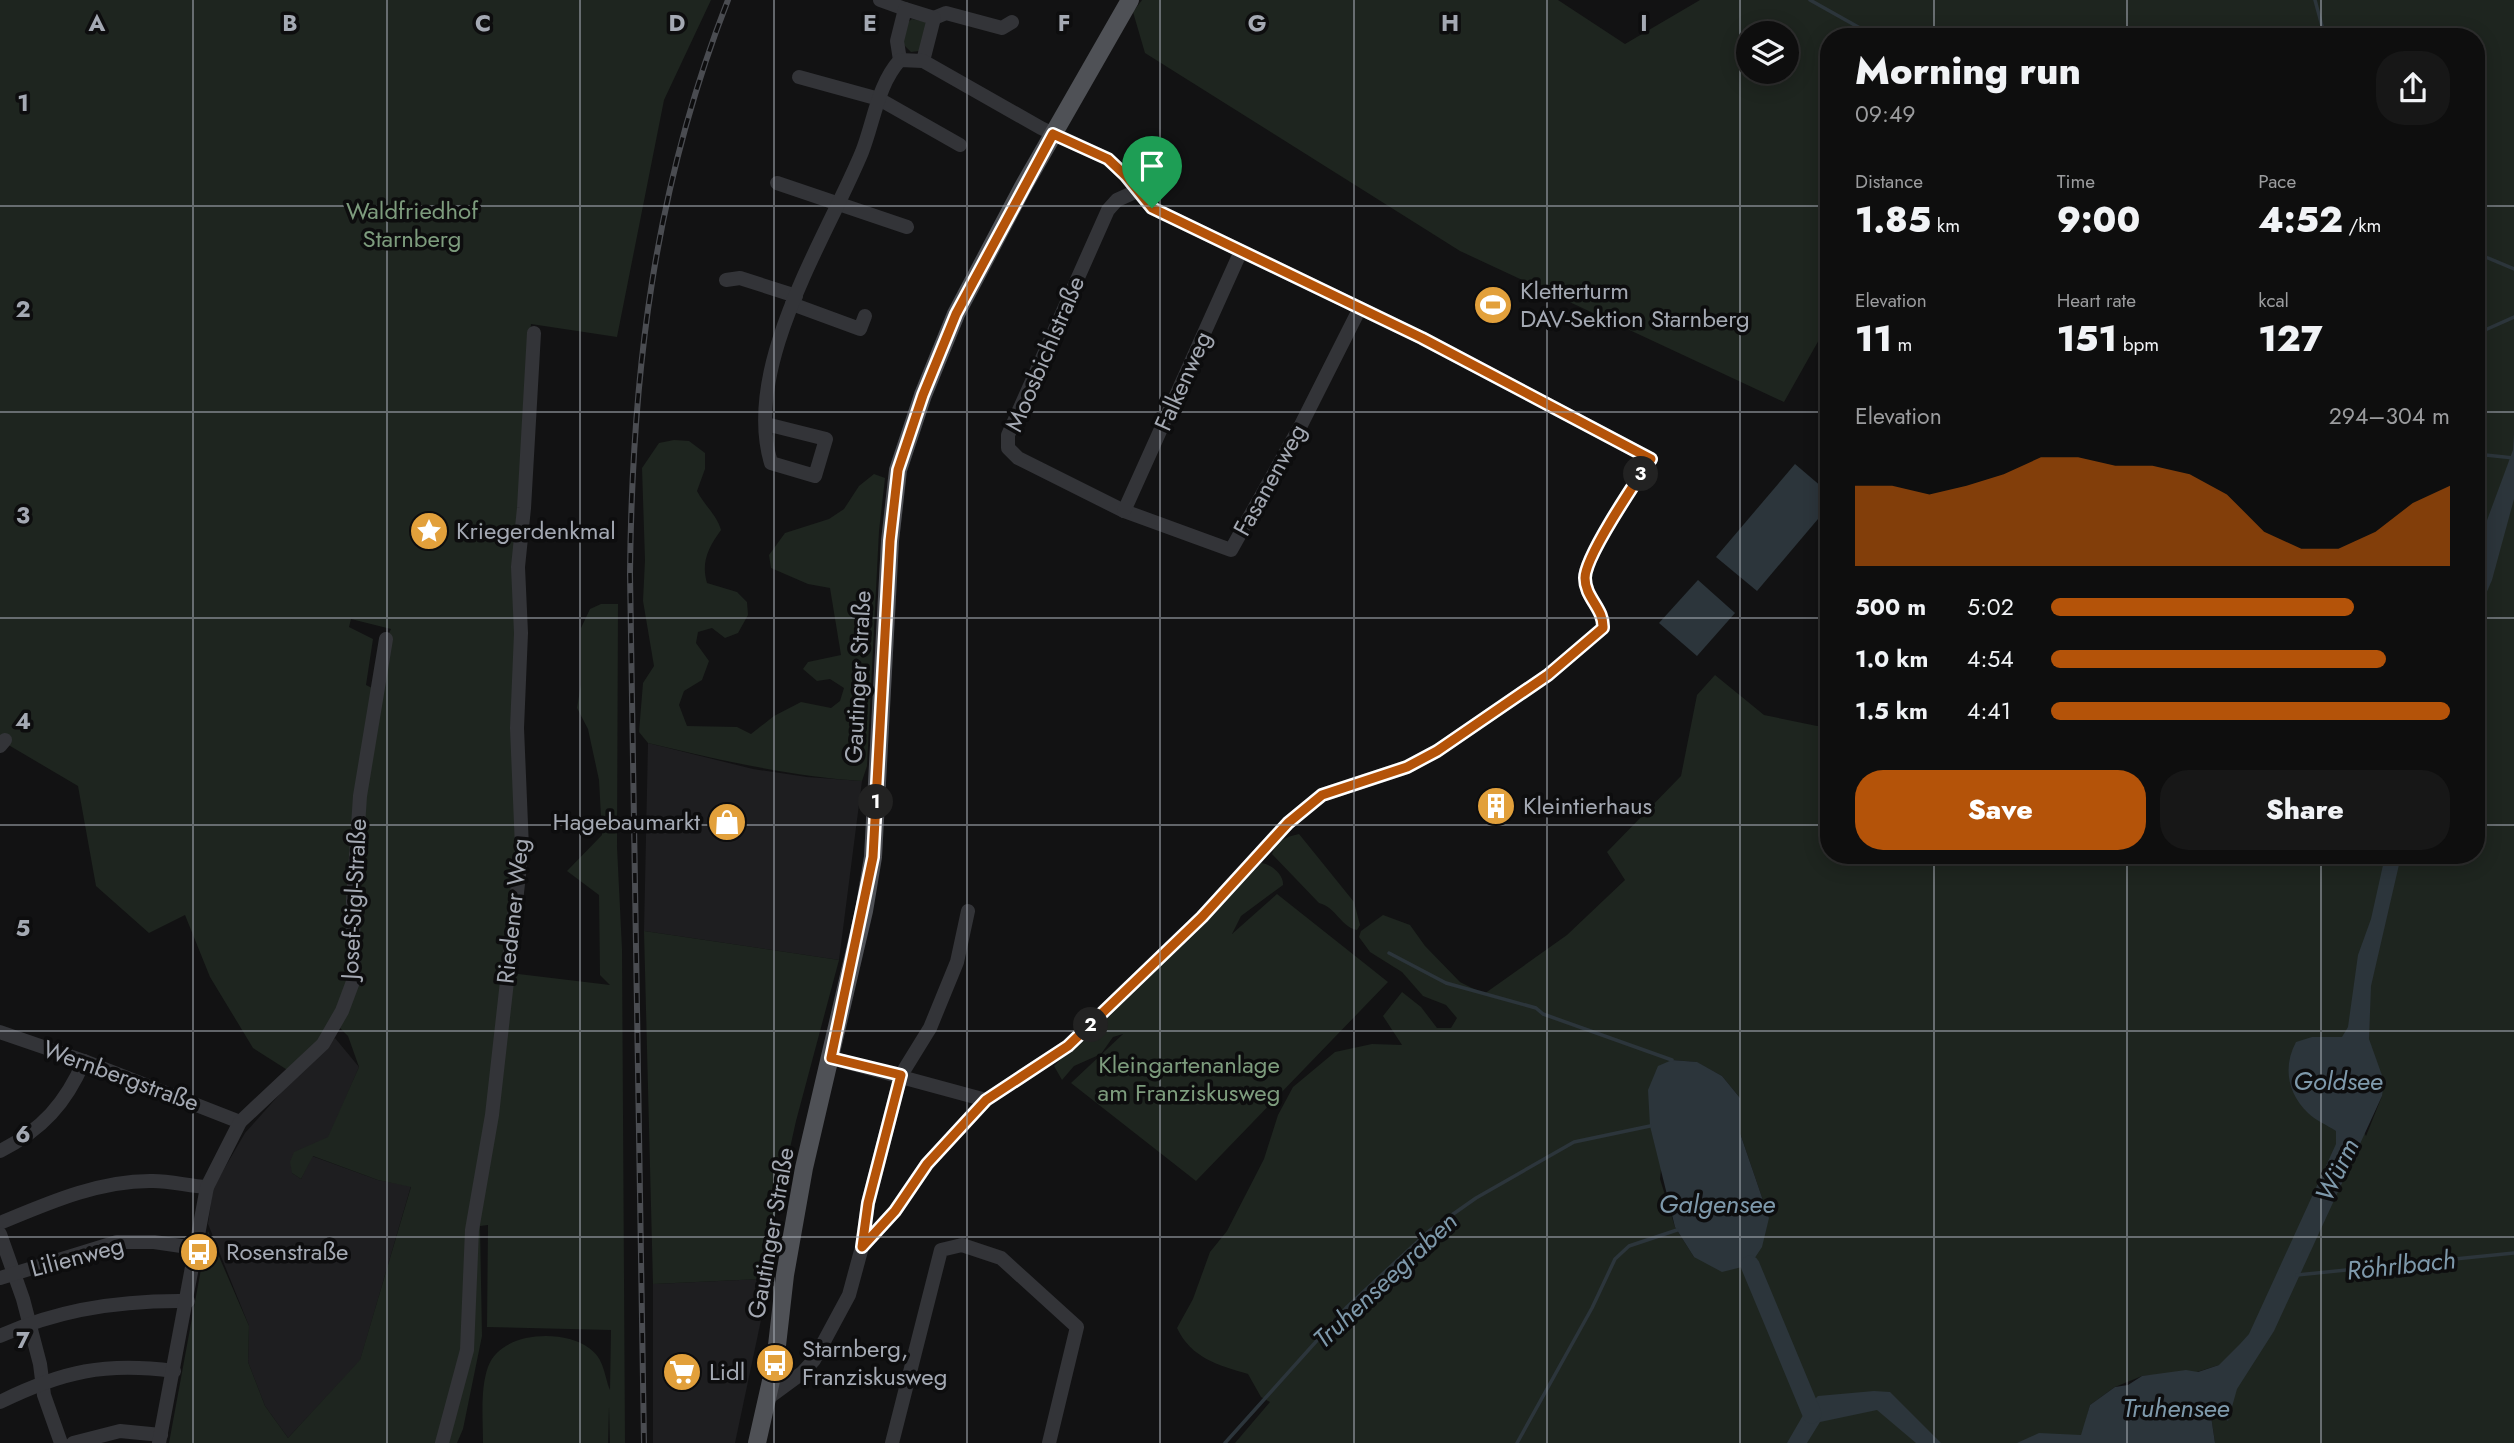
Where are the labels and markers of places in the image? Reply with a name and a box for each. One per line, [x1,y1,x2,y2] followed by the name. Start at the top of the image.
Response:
[1122,136,1182,208] pin
[1520,273,1750,336] place label: Kletterturm DAV-Sektion Starnberg
[1472,284,1514,326] sports icon: Kletterturm DAV-Sektion Starnberg
[1624,456,1658,491] pin: 3
[408,510,450,552] place icon: Kriegerdenkmal
[456,513,616,548] place label: Kriegerdenkmal
[858,784,894,820] pin: 1
[1475,785,1517,827] building icon: Kleintierhaus
[1523,788,1652,823] place label: Kleintierhaus
[706,801,748,843] shop icon: Hagebaumarkt
[553,804,700,839] place label: Hagebaumarkt
[1074,1007,1108,1042] pin: 2
[178,1231,220,1273] bus stop icon: Rosenstraße
[226,1234,348,1269] place label: Rosenstraße
[802,1331,947,1394] place label: Starnberg, Franziskusweg
[754,1342,796,1384] bus stop icon: Starnberg, Franziskusweg
[661,1351,703,1393] supermarket icon: Lidl
[709,1354,745,1389] place label: Lidl

